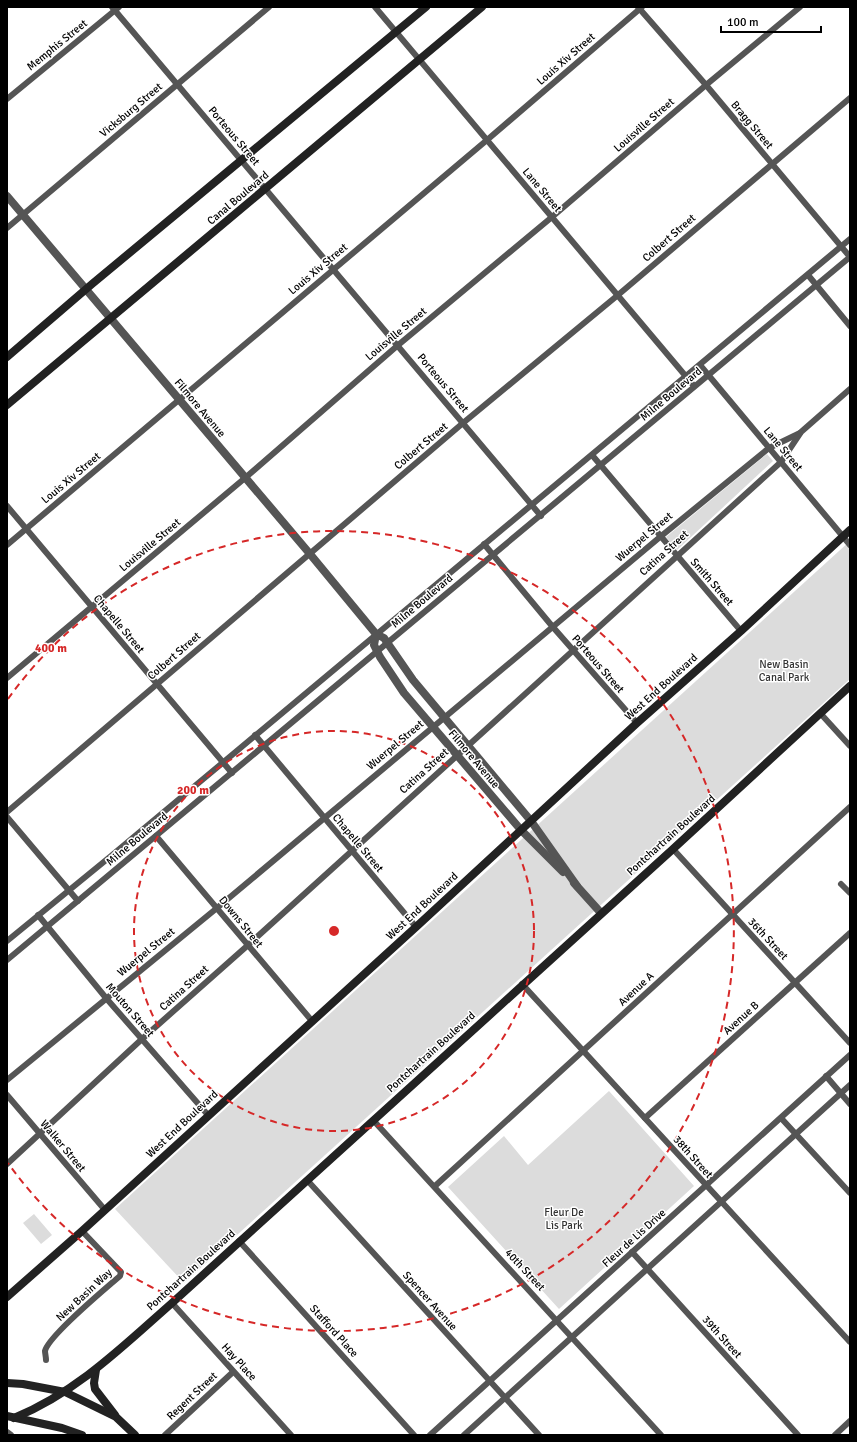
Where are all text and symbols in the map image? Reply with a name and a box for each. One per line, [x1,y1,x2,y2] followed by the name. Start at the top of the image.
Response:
[721,8,821,34] scale bar
[727,15,759,30] text: 100 m
[24,17,90,73] street label: Memphis Street
[534,30,598,88] street label: Louis Xiv Street
[97,80,165,140] street label: Vicksburg Street
[611,95,677,155] street label: Louisville Street
[728,98,776,152] street label: Bragg Street
[206,104,262,168] street label: Porteous Street
[520,165,564,215] street label: Lane Street
[204,168,272,228] street label: Canal Boulevard
[640,211,698,265] street label: Colbert Street
[286,241,350,297] street label: Louis Xiv Street
[363,305,429,363] street label: Louisville Street
[415,351,471,415] street label: Porteous Street
[638,364,705,423] street label: Milne Boulevard
[172,376,228,440] street label: Filmore Avenue
[392,420,451,472] street label: Colbert Street
[761,424,805,474] street label: Lane Street
[39,450,103,506] street label: Louis Xiv Street
[613,509,675,565] street label: Wuerpel Street
[117,516,183,574] street label: Louisville Street
[637,527,691,578] street label: Catina Street
[688,556,736,609] street label: Smith Street
[389,571,456,630] street label: Milne Boulevard
[91,592,147,656] street label: Chapelle Street
[145,629,203,683] street label: Colbert Street
[569,632,627,696] street label: Porteous Street
[35,641,67,656] text: 400 m
[622,651,700,723] street label: West End Boulevard
[759,658,810,684] park label: New Basin Canal Park
[364,717,426,773] street label: Wuerpel Street
[446,727,502,791] street label: Filmore Avenue
[397,745,451,796] street label: Catina Street
[177,783,209,798] text: 200 m
[624,792,718,878] street label: Pontchartrain Boulevard
[104,809,171,868] street label: Milne Boulevard
[330,811,386,875] street label: Chapelle Street
[383,869,461,943] street label: West End Boulevard
[216,894,266,951] street label: Downs Street
[745,915,791,963] street label: 36th Street
[327,924,341,938] centre of rings
[115,925,177,979] street label: Wuerpel Street
[157,962,211,1013] street label: Catina Street
[616,969,657,1009] street label: Avenue A
[103,980,157,1040] street label: Mouton Street
[720,998,762,1037] street label: Avenue B
[384,1009,478,1095] street label: Pontchartrain Boulevard
[143,1087,221,1161] street label: West End Boulevard
[38,1117,89,1175] street label: Walker Street
[671,1133,716,1181] street label: 38th Street
[544,1206,584,1232] park label: Fleur De Lis Park
[600,1206,668,1270] street label: Fleur de Lis Drive
[144,1227,238,1313] street label: Pontchartrain Boulevard
[502,1246,548,1294] street label: 40th Street
[54,1265,115,1324] street label: New Basin Way
[400,1269,460,1333] street label: Spencer Avenue
[307,1302,361,1360] street label: Stafford Place
[700,1313,745,1361] street label: 39th Street
[219,1341,259,1383] street label: Hay Place
[164,1369,220,1423] street label: Regent Street

